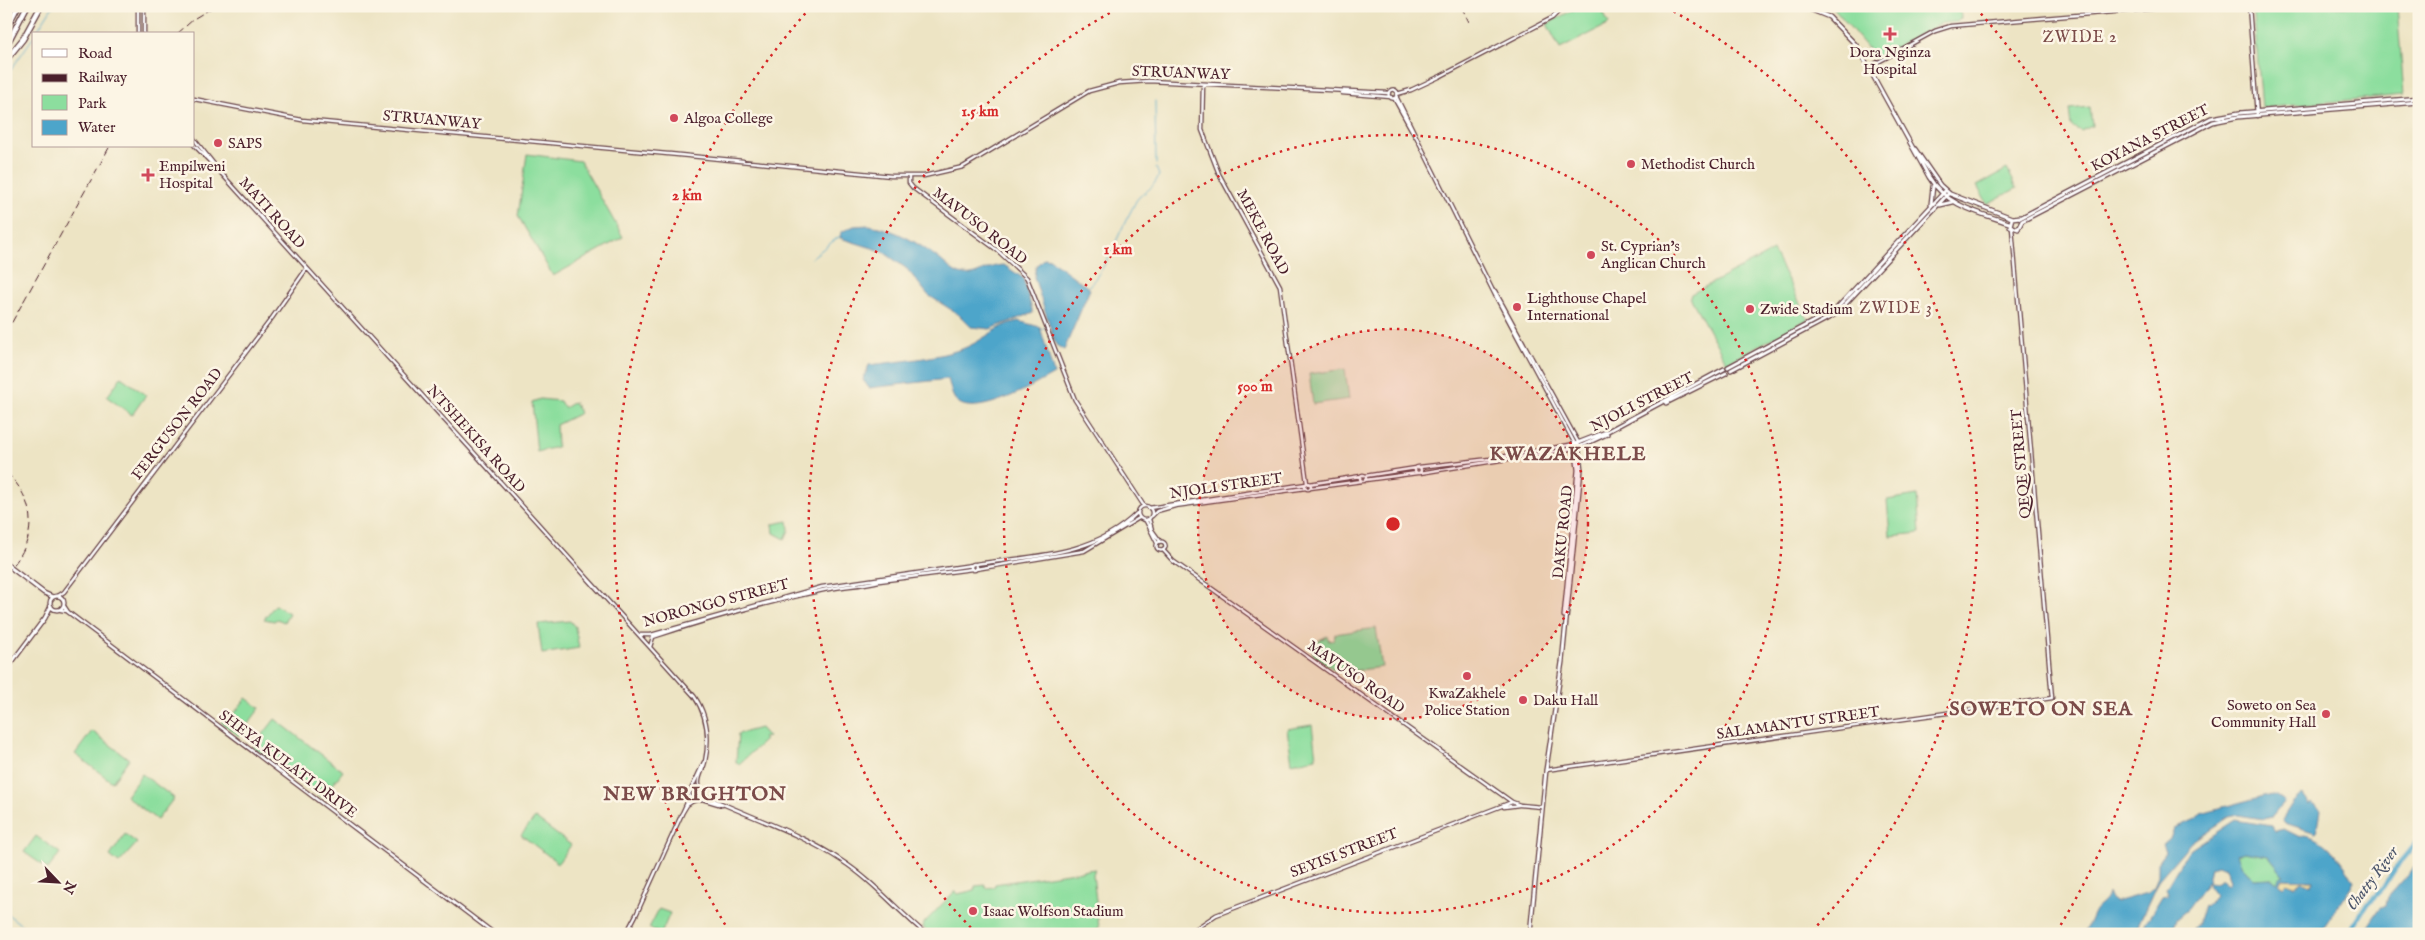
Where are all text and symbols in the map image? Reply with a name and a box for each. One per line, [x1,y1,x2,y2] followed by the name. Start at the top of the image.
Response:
[1883,27,1897,41] marker: Dora Nginza Hospital
[2042,28,2118,48] district label: ZWIDE 2
[32,32,195,148] legend
[1849,43,1931,79] place label: Dora Nginza Hospital
[78,44,113,63] text: Road
[1132,62,1231,84] street label: STRUANWAY
[78,68,128,87] text: Railway
[78,94,108,113] text: Park
[2088,100,2212,176] street label: KOYANA STREET
[961,102,999,121] text: 1.5 km
[382,106,483,134] street label: STRUANWAY
[683,109,773,128] place label: Algoa College
[668,112,680,124] marker: Algoa College
[78,118,116,137] text: Water
[228,134,262,153] place label: SAPS
[212,137,224,149] marker: SAPS
[1641,155,1755,174] place label: Methodist Church
[159,157,226,193] place label: Empilweni Hospital
[1625,158,1637,170] marker: Methodist Church
[141,168,155,182] marker: Empilweni Hospital
[235,173,309,253] street label: MATI ROAD
[929,183,1031,269] street label: MAVUSO ROAD
[672,186,702,205] text: 2 km
[1232,186,1294,278] street label: MEKE ROAD
[1600,237,1706,273] place label: St. Cyprian's Anglican Church
[1104,240,1133,259] text: 1 km
[1585,249,1597,261] marker: St. Cyprian's Anglican Church
[1527,289,1647,325] place label: Lighthouse Chapel International
[1859,299,1933,319] district label: ZWIDE 3
[1760,300,1853,319] place label: Zwide Stadium
[1511,301,1523,313] marker: Lighthouse Chapel International
[1744,303,1756,315] marker: Zwide Stadium
[127,364,227,484] street label: FERGUSON ROAD
[1587,368,1697,436] street label: NJOLI STREET
[1238,377,1273,396] text: 500 m
[423,381,529,497] street label: NTSHEKISA ROAD
[2007,408,2035,520] street label: QEQE STREET
[1489,442,1647,467] district label: KWAZAKHELE
[1169,469,1283,503] street label: NJOLI STREET
[1549,484,1577,580] street label: DAKU ROAD
[1384,515,1402,533] centre of rings
[641,574,791,632] street label: NORONGO STREET
[1304,636,1408,718] street label: MAVUSO ROAD
[1461,670,1473,682] marker: KwaZakhele Police Station
[1424,684,1510,720] place label: KwaZakhele Police Station
[1533,691,1599,710] place label: Daku Hall
[1517,694,1529,706] marker: Daku Hall
[2211,696,2317,732] place label: Soweto on Sea Community Hall
[1949,697,2133,722] district label: SOWETO ON SEA
[1715,702,1881,744] street label: SALAMANTU STREET
[215,706,361,822] street label: SHEYA KULATI DRIVE
[2320,708,2332,720] marker: Soweto on Sea Community Hall
[602,782,787,807] district label: NEW BRIGHTON
[1287,824,1401,882] street label: SEYISI STREET
[2342,842,2404,915] water label: Chatty River
[32,858,82,908] north arrow
[58,877,80,896] text: N
[983,902,1124,921] place label: Isaac Wolfson Stadium
[967,905,979,917] marker: Isaac Wolfson Stadium

